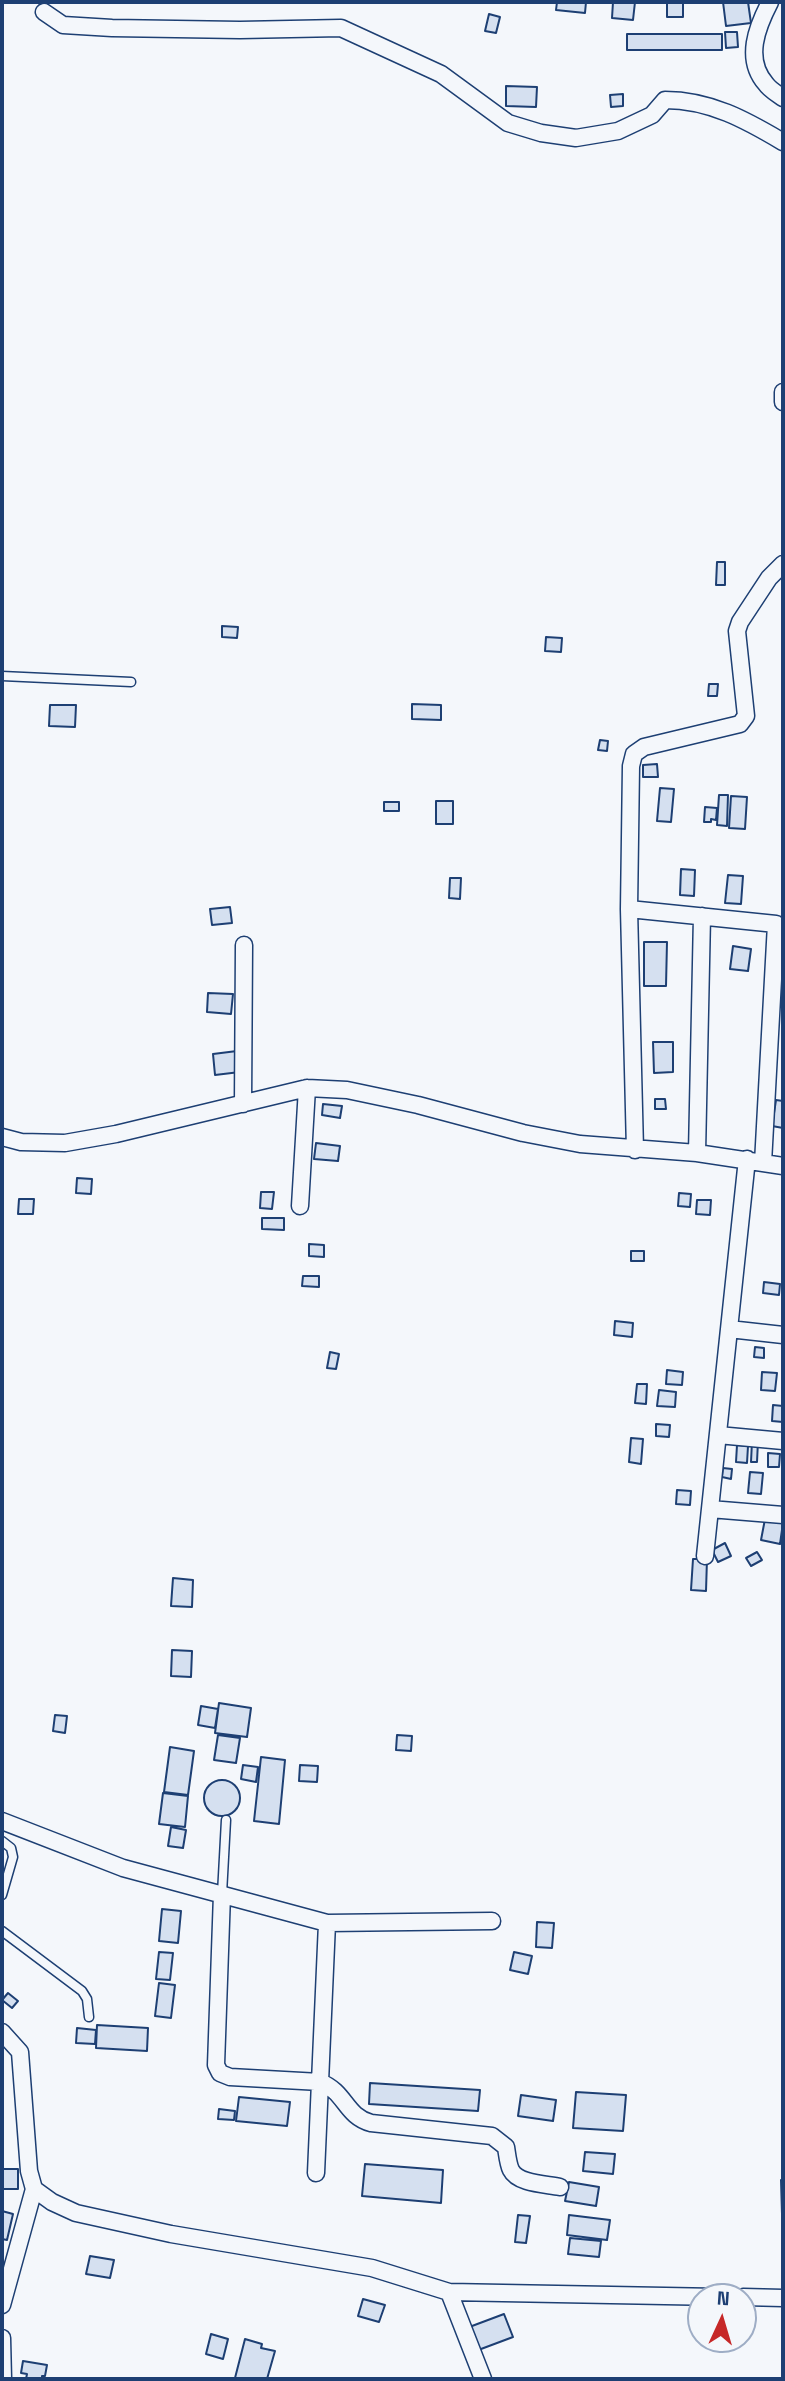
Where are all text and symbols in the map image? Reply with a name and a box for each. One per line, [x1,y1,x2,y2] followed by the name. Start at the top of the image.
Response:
[687,2283,757,2353] north arrow
[716,2286,731,2311] text: N

